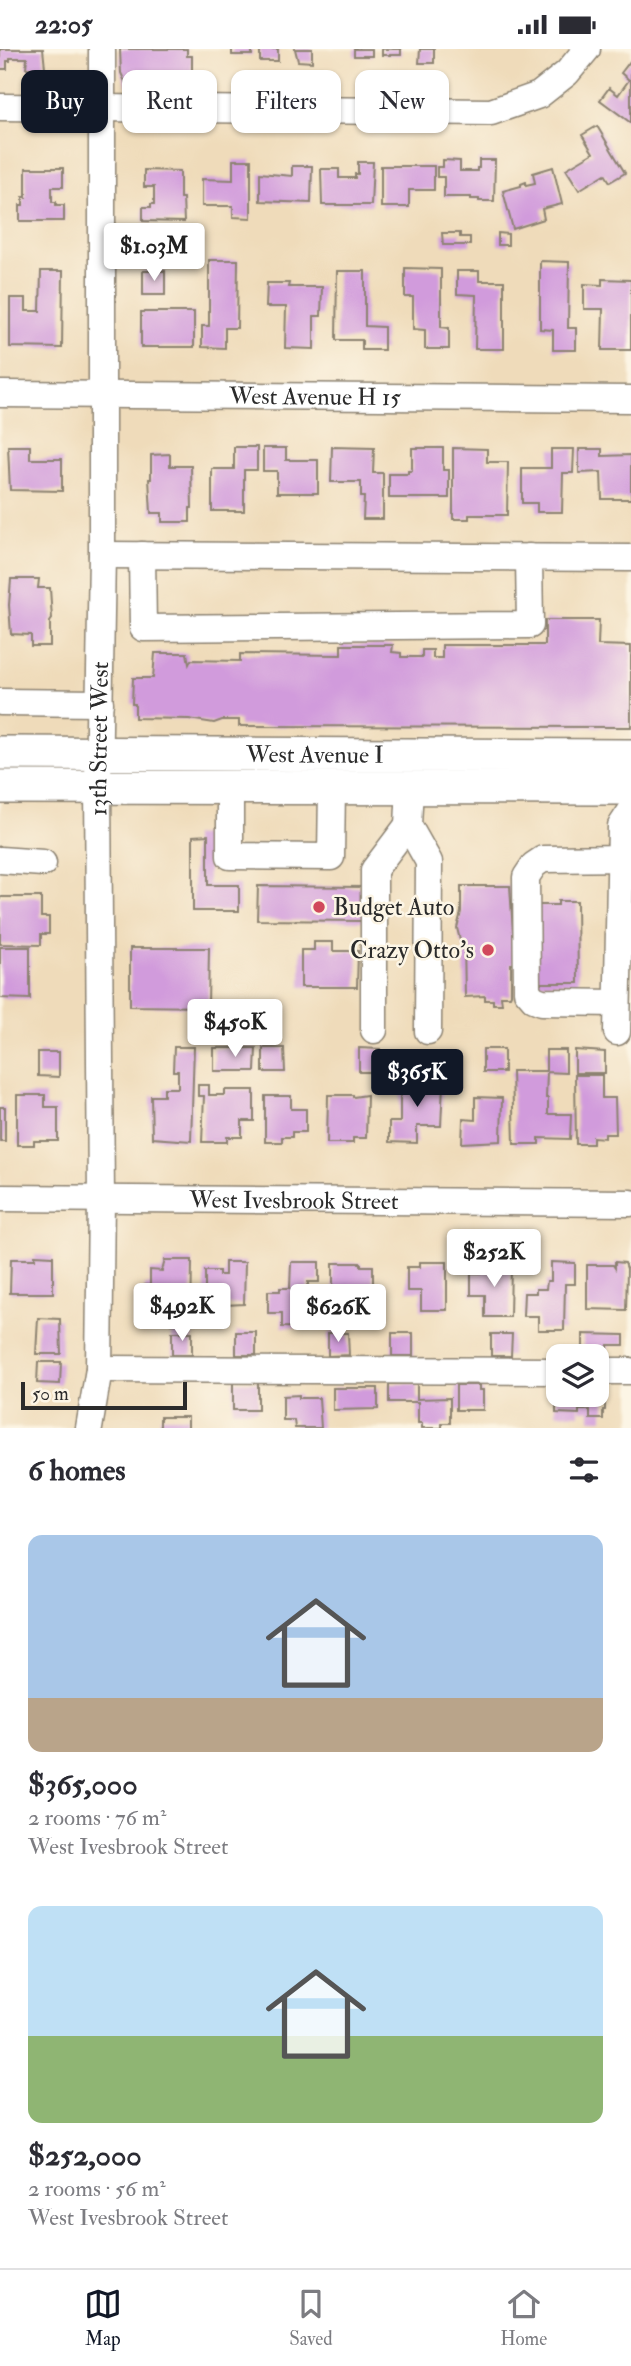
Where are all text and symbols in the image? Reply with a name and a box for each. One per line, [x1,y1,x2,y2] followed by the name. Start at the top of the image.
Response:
[35,9,93,41] text: 22:05
[21,70,108,133] chip: Buy
[122,70,217,133] chip: Rent
[231,70,341,133] chip: Filters
[355,70,449,133] chip: New
[97,223,211,283] pin: $1.03M
[120,231,188,260] text: $1.03M
[228,381,401,413] street label: West Avenue H 15
[83,661,116,816] street label: 13th Street West
[245,739,384,771] street label: West Avenue I
[333,892,454,923] place label: Budget Auto
[311,899,327,915] marker: Budget Auto
[350,935,474,966] place label: Crazy Otto's
[480,942,496,958] marker: Crazy Otto's
[186,999,284,1059] pin: $450K
[203,1007,267,1036] text: $450K
[368,1049,466,1109] pin: $365K
[387,1057,447,1086] text: $365K
[188,1184,399,1217] street label: West Ivesbrook Street
[445,1229,543,1289] pin: $252K
[463,1237,525,1266] text: $252K
[133,1283,231,1343] pin: $492K
[289,1285,387,1344] pin: $626K
[150,1291,214,1320] text: $492K
[306,1292,370,1321] text: $626K
[546,1344,609,1407] map controls
[546,1344,609,1407] button: layers
[21,1379,187,1411] scale bar
[32,1382,69,1406] text: 50 m
[565,1451,603,1489] icon: filters
[28,1452,126,1489] text: 6 homes
[253,1580,379,1706] icon: home
[28,1766,138,1803] text: $365,000
[28,1803,166,1832] text: 2 rooms · 76 m²
[28,1832,228,1861] text: West Ivesbrook Street
[253,1951,379,2077] icon: home
[28,2137,142,2174] text: $252,000
[28,2174,166,2203] text: 2 rooms · 56 m²
[28,2203,228,2232] text: West Ivesbrook Street
[84,2285,122,2351] tab: Map
[289,2285,333,2351] tab: Saved
[500,2285,547,2351] tab: Home

